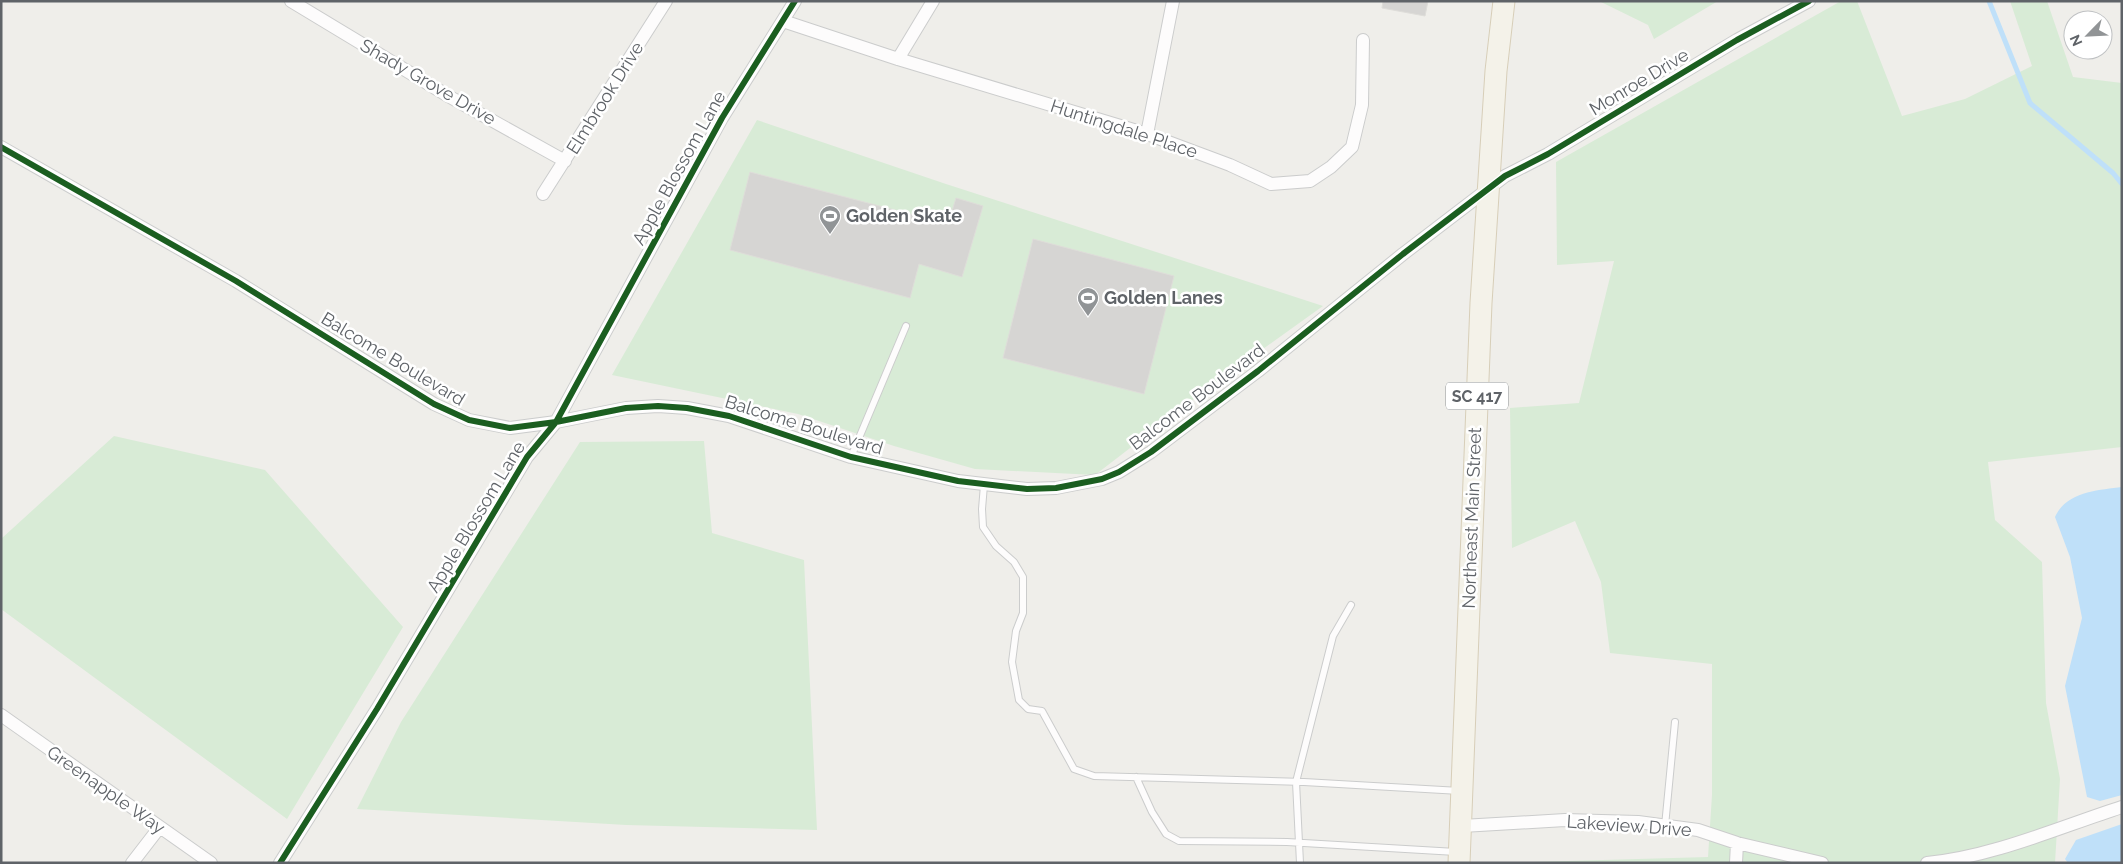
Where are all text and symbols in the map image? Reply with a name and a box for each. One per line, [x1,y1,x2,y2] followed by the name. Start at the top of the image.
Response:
[2063,10,2113,60] north arrow
[2067,32,2086,48] text: N
[357,34,500,129] street label: Shady Grove Drive
[562,38,648,158] street label: Elmbrook Drive
[1585,44,1692,119] street label: Monroe Drive
[628,87,730,248] street label: Apple Blossom Lane
[1048,95,1201,162] street label: Huntingdale Place
[818,204,842,235] sports icon: Golden Skate
[846,205,962,226] place label: Golden Skate
[1076,286,1100,317] sports icon: Golden Lanes
[1104,287,1223,308] place label: Golden Lanes
[318,307,469,410] street label: Balcome Boulevard
[1125,339,1268,454] street label: Balcome Boulevard
[1446,382,1508,410] road number: SC 417
[723,391,886,459] street label: Balcome Boulevard
[1458,427,1485,609] street label: Northeast Main Street
[422,437,529,596] street label: Apple Blossom Lane
[43,741,169,838] street label: Greenapple Way
[1566,811,1693,840] street label: Lakeview Drive

